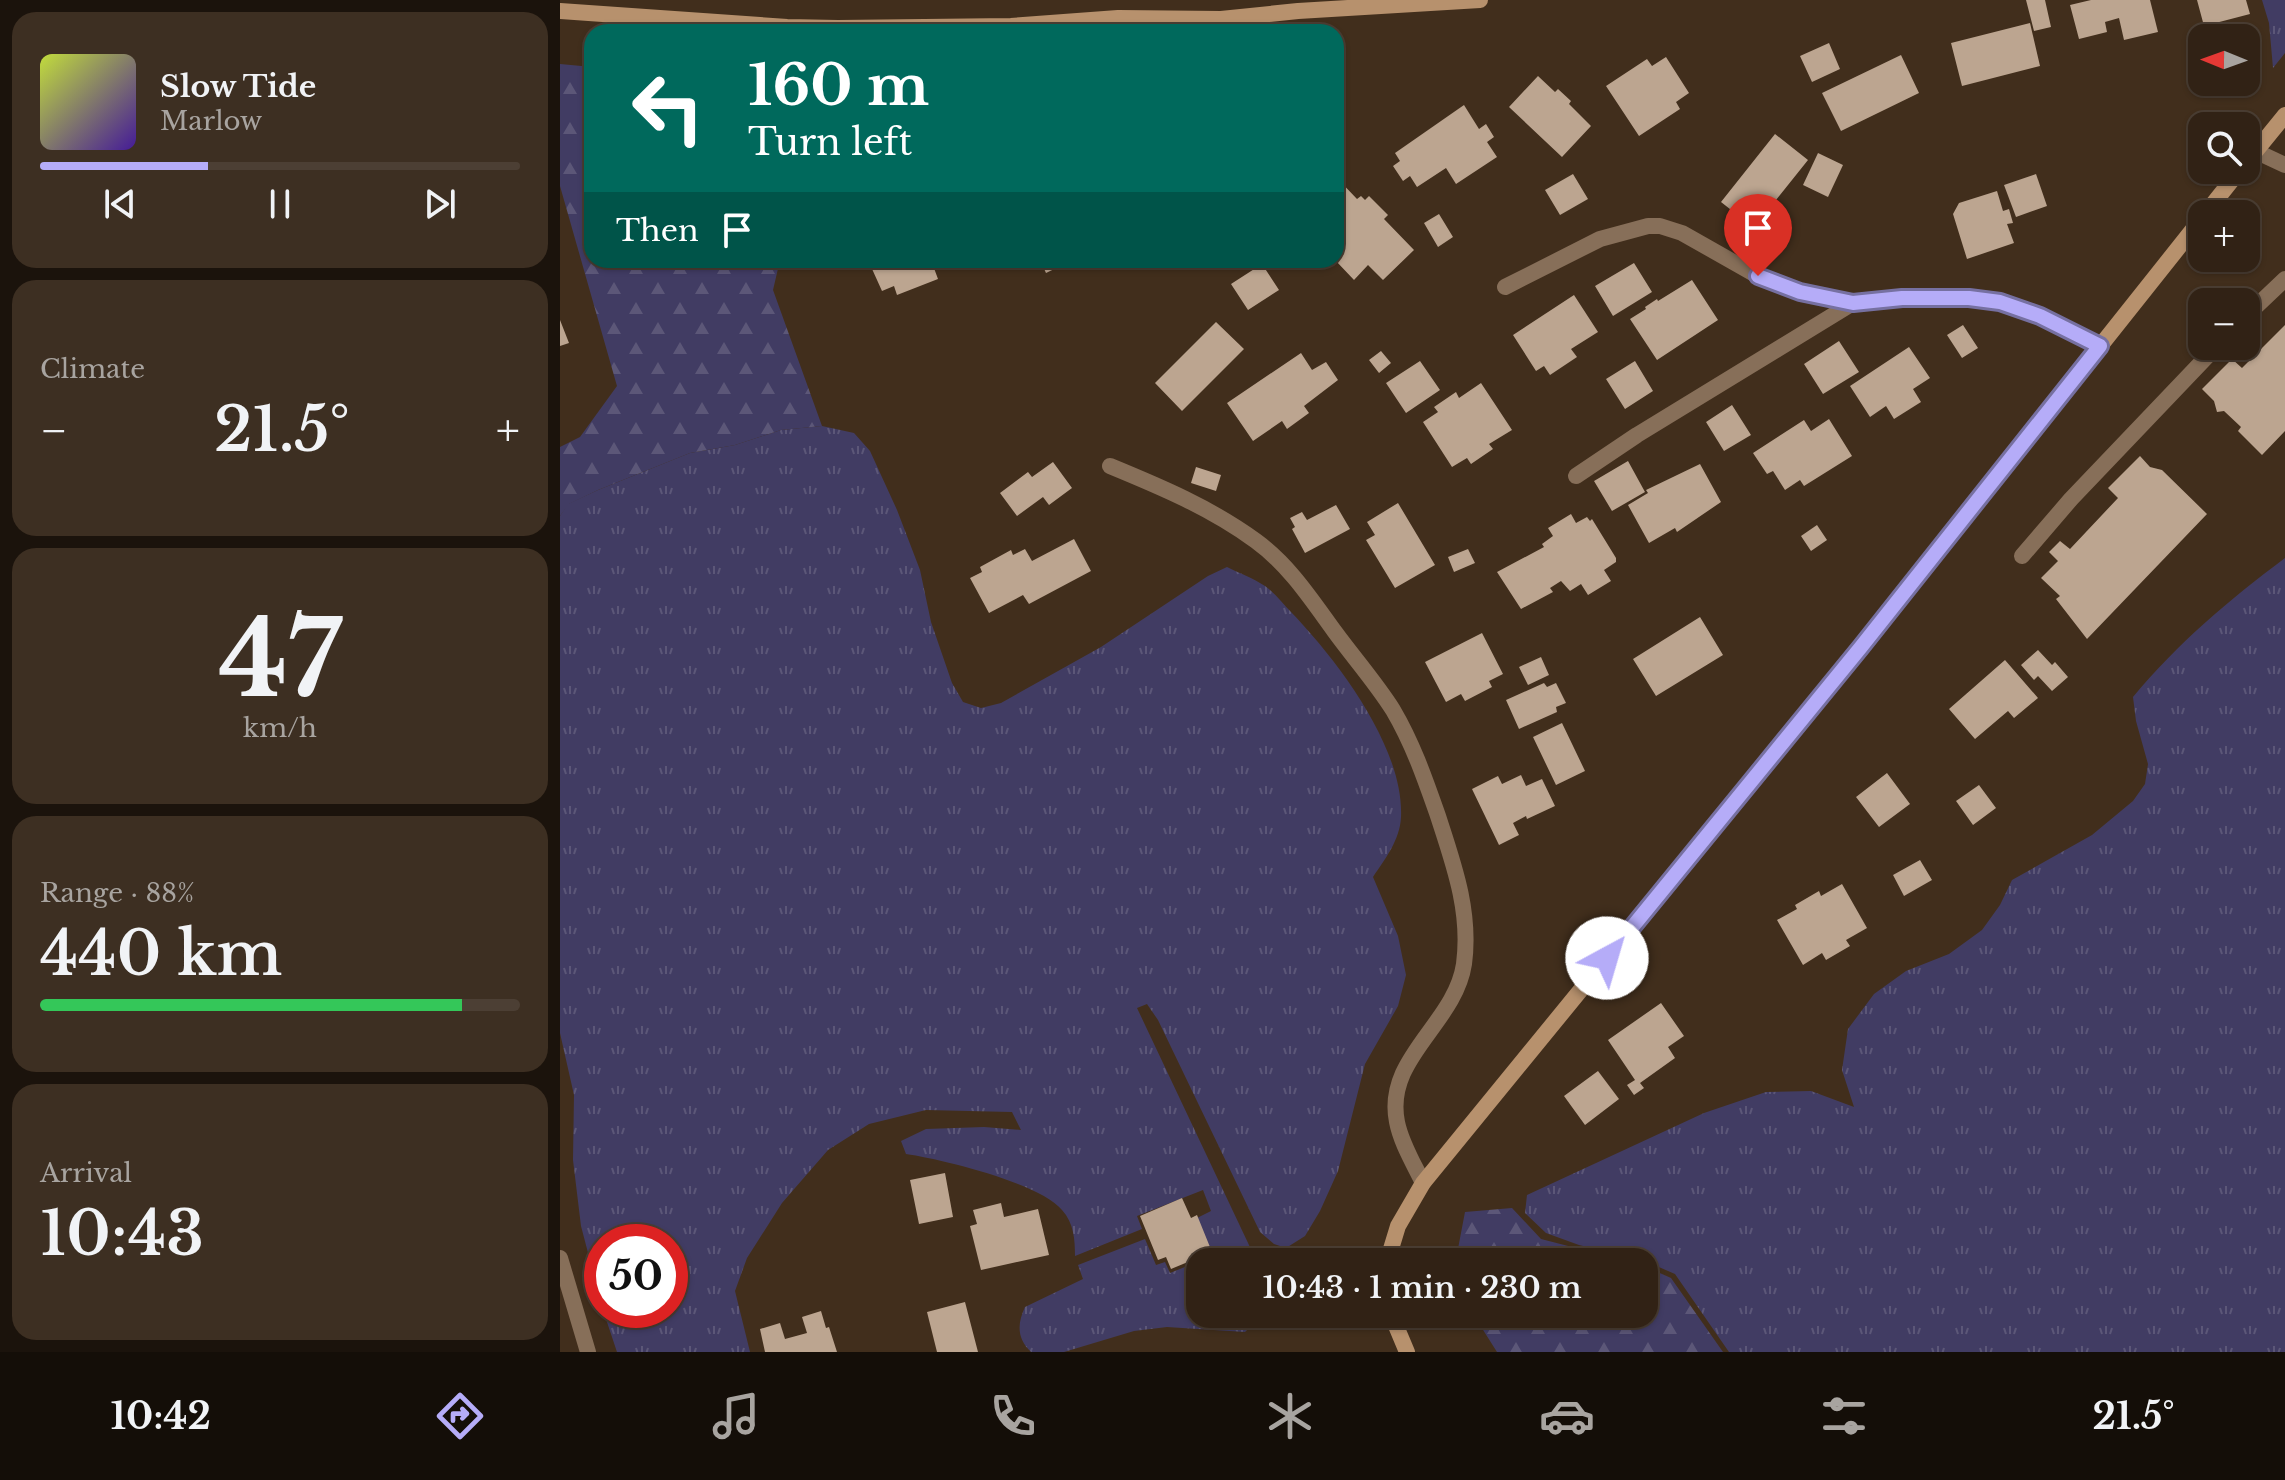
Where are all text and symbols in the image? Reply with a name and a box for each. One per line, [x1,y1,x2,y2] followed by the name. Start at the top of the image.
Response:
[2188,24,2260,96] north arrow
[2188,24,2260,360] map controls
[748,51,929,120] text: 160 m
[616,56,720,160] icon: left
[160,68,316,105] text: Slow Tide
[160,105,262,137] text: Marlow
[2188,112,2260,184] button: search
[748,120,912,165] text: Turn left
[98,182,142,226] icon: previous
[258,182,302,226] icon: pause
[418,182,462,226] icon: next
[1724,194,1792,276] pin
[2188,200,2260,272] button: +
[1736,206,1780,250] icon: arrive
[715,208,759,252] icon: arrive
[616,212,699,249] text: Then
[2188,288,2260,360] button: −
[40,353,145,385] text: Climate
[214,393,350,467] text: 21.5°
[40,403,68,458] text: −
[496,403,520,458] text: +
[219,595,341,724] text: 47
[243,712,317,744] text: km/h
[40,877,194,909] text: Range · 88%
[1565,916,1649,1000] position arrow
[40,917,282,991] text: 440 km
[40,1157,132,1189] text: Arrival
[40,1197,204,1271] text: 10:43
[584,1224,688,1328] speed limit sign: 50
[1262,1269,1582,1306] text: 10:43 · 1 min · 230 m
[432,1388,488,1444] icon: directions
[708,1388,764,1444] icon: music
[985,1388,1041,1444] icon: phone
[1262,1388,1318,1444] icon: climate
[1539,1388,1595,1444] icon: car
[1816,1388,1872,1444] icon: filters
[110,1394,211,1439] text: 10:42
[2093,1394,2174,1439] text: 21.5°

